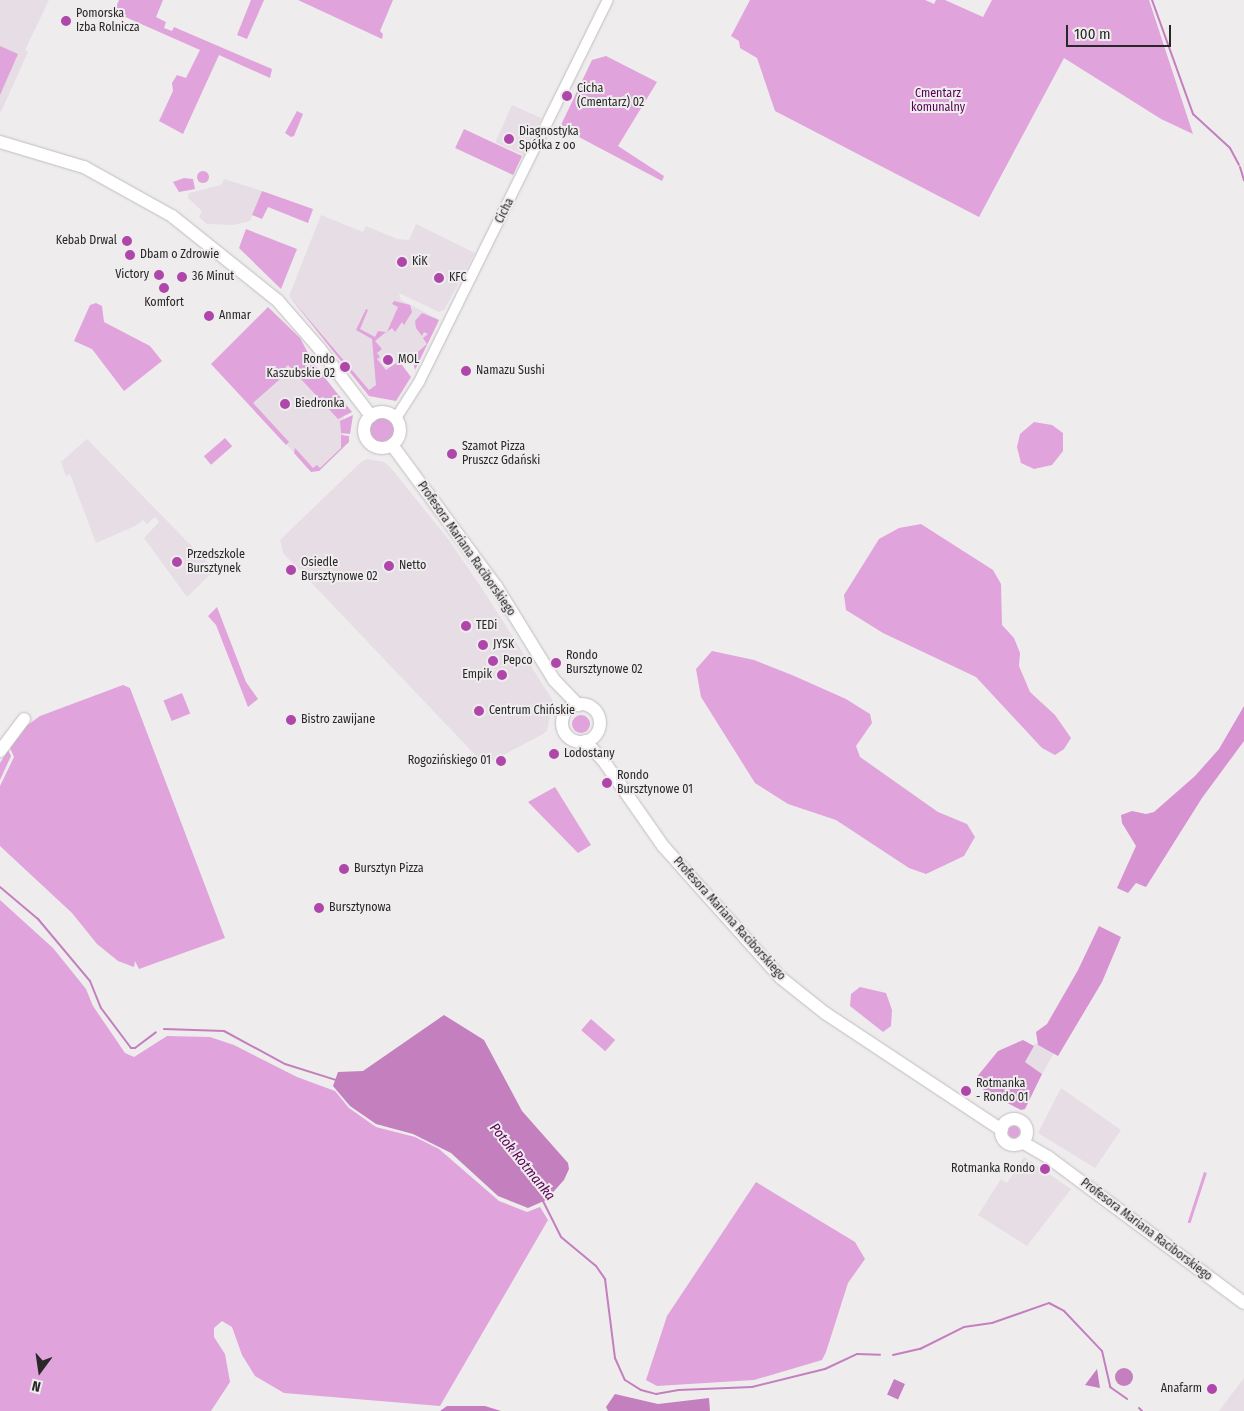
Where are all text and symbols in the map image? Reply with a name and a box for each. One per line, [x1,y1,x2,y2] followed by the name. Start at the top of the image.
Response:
[76,7,140,35] place label: Pomorska Izba Rolnicza
[60,15,72,27] marker: Pomorska Izba Rolnicza
[1069,15,1174,47] scale bar
[1074,25,1111,43] text: 100 m
[577,82,644,110] place label: Cicha (Cmentarz) 02
[911,87,965,115] park label: Cmentarz komunalny
[561,90,573,102] marker: Cicha (Cmentarz) 02
[519,125,579,153] place label: Diagnostyka Spółka z oo
[503,133,515,145] marker: Diagnostyka Spółka z oo
[493,196,517,226] street label: Cicha
[56,234,117,248] place label: Kebab Drwal
[121,235,133,247] marker: Kebab Drwal
[140,248,219,262] place label: Dbam o Zdrowie
[124,249,136,261] marker: Dbam o Zdrowie
[412,255,428,269] place label: KiK
[396,256,408,268] marker: KiK
[115,268,149,282] place label: Victory
[153,269,165,281] marker: Victory
[192,270,234,284] place label: 36 Minut
[176,271,188,283] marker: 36 Minut
[449,271,466,285] place label: KFC
[433,272,445,284] marker: KFC
[158,282,170,294] marker: Komfort
[144,296,184,310] place label: Komfort
[219,309,251,323] place label: Anmar
[203,310,215,322] marker: Anmar
[267,353,335,381] place label: Rondo Kaszubskie 02
[398,353,419,367] place label: MOL
[382,354,394,366] marker: MOL
[339,361,351,373] marker: Rondo Kaszubskie 02
[476,364,545,378] place label: Namazu Sushi
[460,365,472,377] marker: Namazu Sushi
[295,397,345,411] place label: Biedronka
[279,398,291,410] marker: Biedronka
[462,440,540,468] place label: Szamot Pizza Pruszcz Gdański
[446,448,458,460] marker: Szamot Pizza Pruszcz Gdański
[414,479,518,619] street label: Profesora Mariana Raciborskiego
[187,548,245,576] place label: Przedszkole Bursztynek
[171,556,183,568] marker: Przedszkole Bursztynek
[301,556,378,584] place label: Osiedle Bursztynowe 02
[399,559,426,573] place label: Netto
[383,560,395,572] marker: Netto
[285,564,297,576] marker: Osiedle Bursztynowe 02
[476,619,497,633] place label: TEDi
[460,620,472,632] marker: TEDi
[493,638,514,652] place label: JYSK
[477,639,489,651] marker: JYSK
[566,649,643,677] place label: Rondo Bursztynowe 02
[503,654,532,668] place label: Pepco
[487,655,499,667] marker: Pepco
[550,657,562,669] marker: Rondo Bursztynowe 02
[462,668,492,682] place label: Empik
[496,669,508,681] marker: Empik
[489,704,575,718] place label: Centrum Chińskie
[473,705,485,717] marker: Centrum Chińskie
[301,713,375,727] place label: Bistro zawijane
[285,714,297,726] marker: Bistro zawijane
[564,747,615,761] place label: Lodostany
[548,748,560,760] marker: Lodostany
[408,754,491,768] place label: Rogozińskiego 01
[495,755,507,767] marker: Rogozińskiego 01
[617,769,693,797] place label: Rondo Bursztynowe 01
[601,777,613,789] marker: Rondo Bursztynowe 01
[670,854,788,984] street label: Profesora Mariana Raciborskiego
[354,862,424,876] place label: Bursztyn Pizza
[338,863,350,875] marker: Bursztyn Pizza
[329,901,391,915] place label: Bursztynowa
[313,902,325,914] marker: Bursztynowa
[976,1077,1028,1105] place label: Rotmanka - Rondo 01
[960,1085,972,1097] marker: Rotmanka - Rondo 01
[486,1120,558,1204] water label: Potok Rotmanka
[951,1162,1035,1176] place label: Rotmanka Rondo
[1039,1163,1051,1175] marker: Rotmanka Rondo
[1077,1176,1215,1284] street label: Profesora Mariana Raciborskiego
[15,1346,65,1396] north arrow
[30,1377,42,1395] text: N
[1161,1382,1202,1396] place label: Anafarm
[1206,1383,1218,1395] marker: Anafarm

